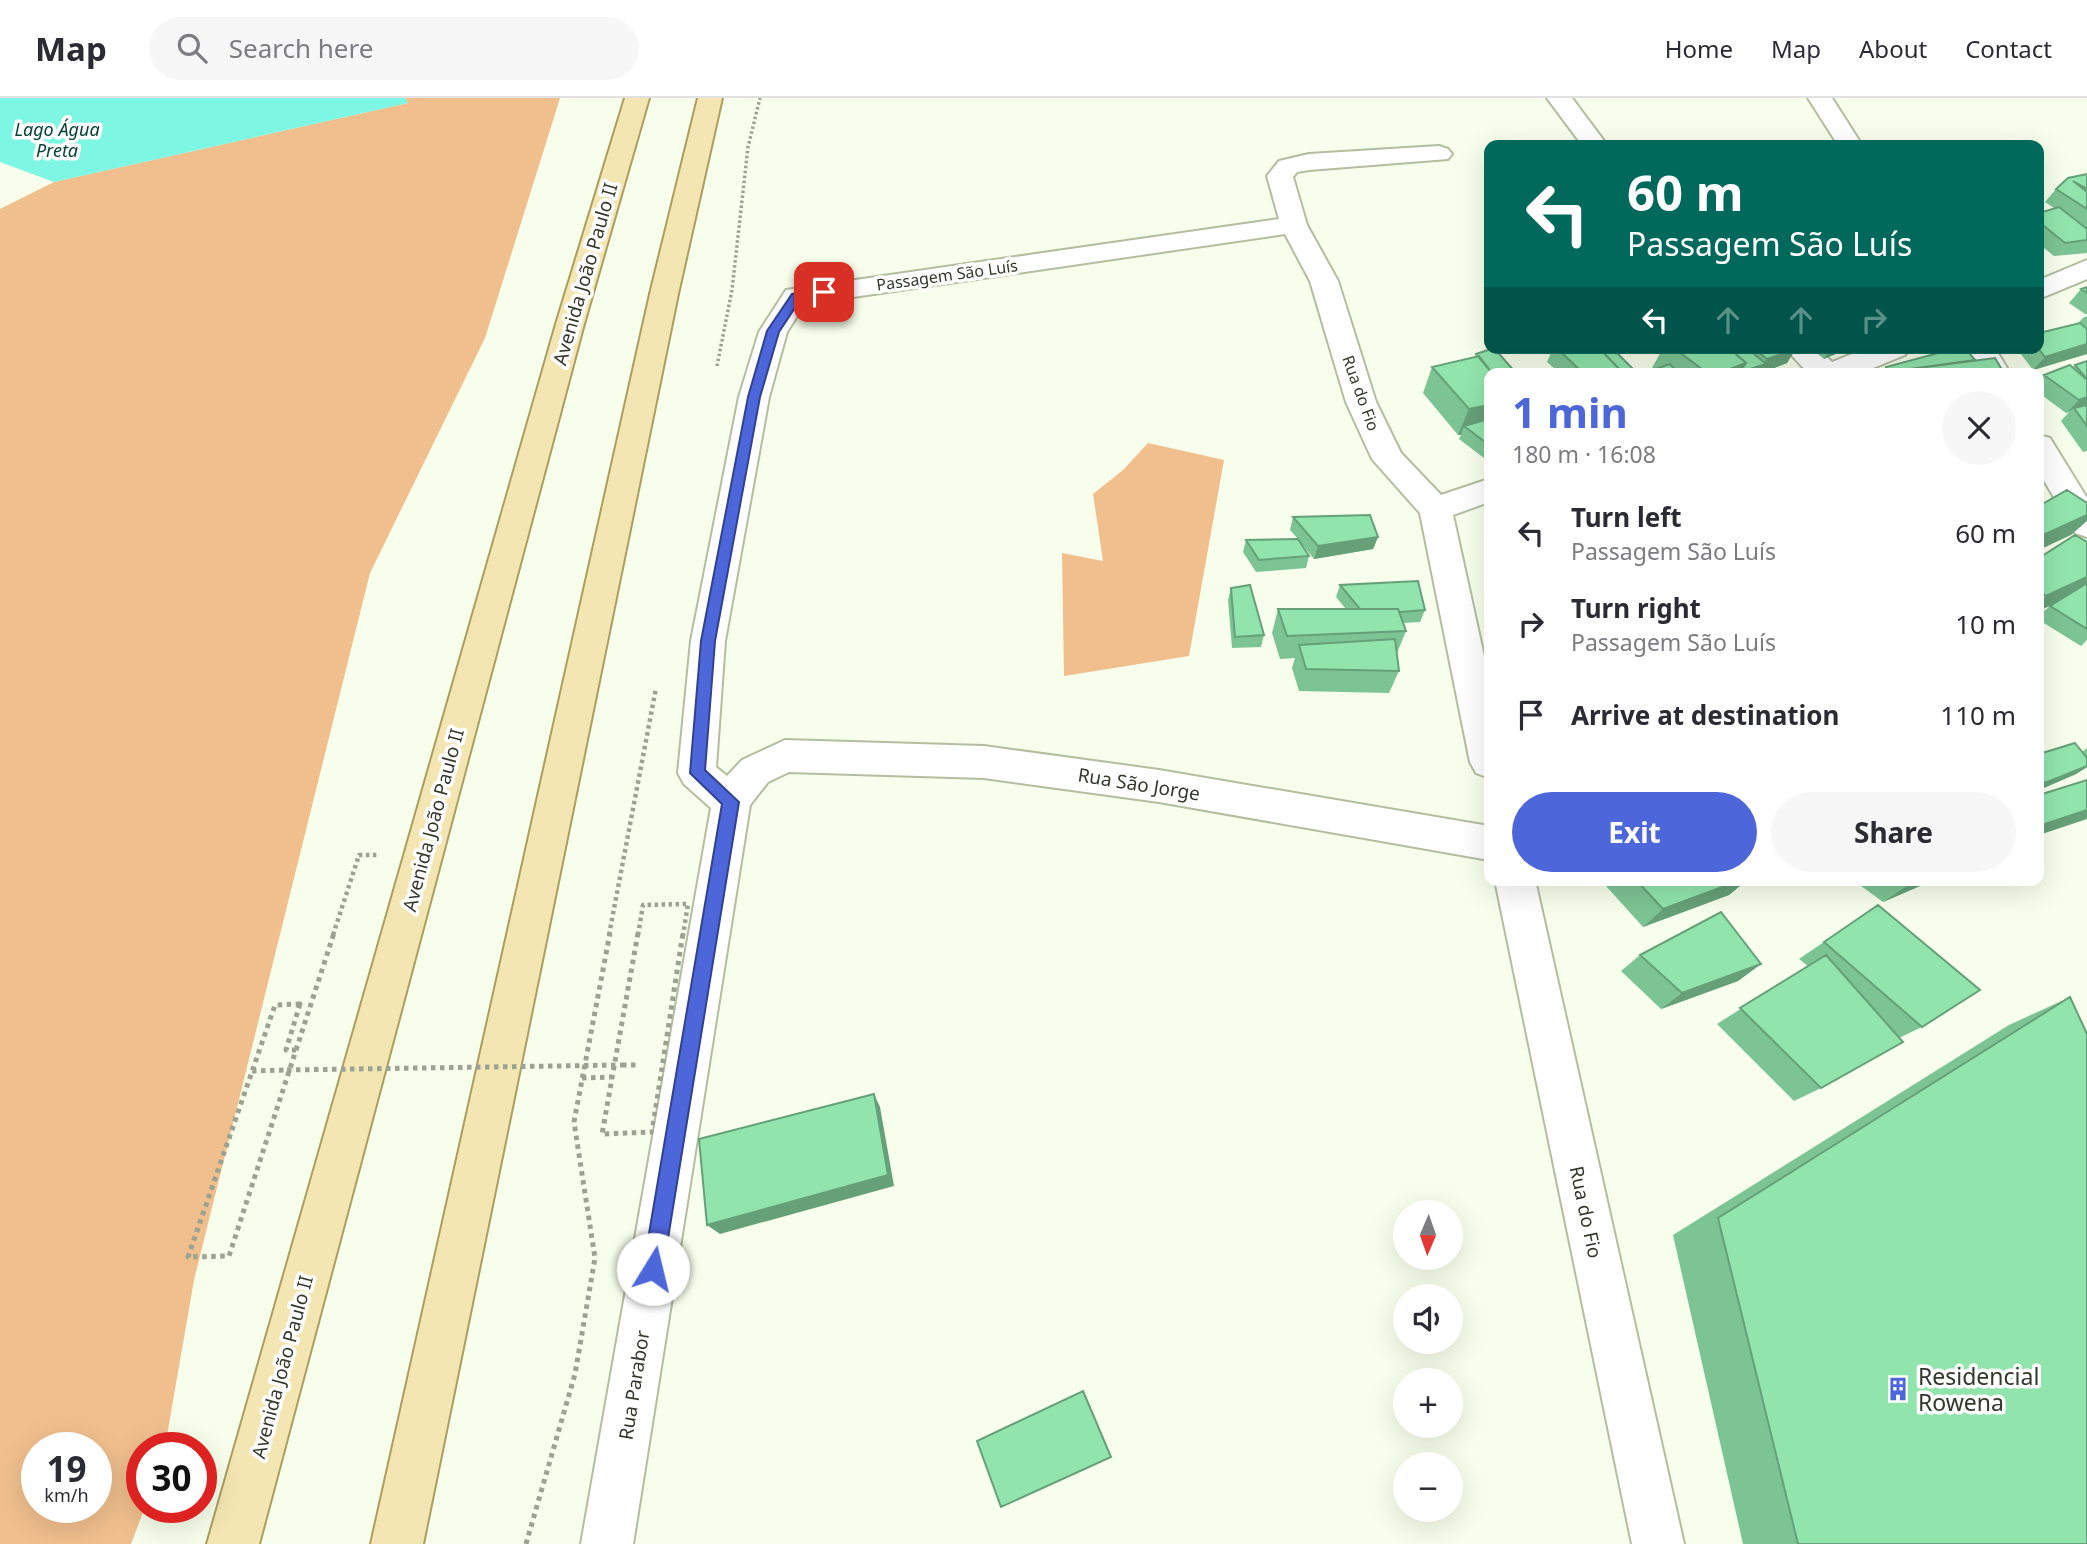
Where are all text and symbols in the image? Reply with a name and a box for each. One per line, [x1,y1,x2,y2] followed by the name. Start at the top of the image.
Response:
[149,17,639,80] search box
[35,26,107,71] text: Map
[173,29,211,67] icon: search
[229,30,373,66] text: Search here
[1665,32,1733,65] text: Home
[1771,32,1821,65] text: Map
[1859,32,1927,65] text: About
[1965,32,2052,65] text: Contact
[14,117,100,162] water label: Lago Água Preta
[1627,159,1744,225] text: 60 m
[1512,168,1603,259] icon: left
[547,180,623,368] street label: Avenida João Paulo II
[1627,222,1912,265] text: Passagem São Luís
[875,254,1019,296] street label: Passagem São Luís
[794,262,854,322] pin
[805,273,843,311] icon: arrive
[1636,301,1674,339] icon: left
[1709,301,1747,339] icon: ahead
[1782,301,1820,339] icon: ahead
[1855,301,1893,339] icon: right
[1337,352,1385,434] street label: Rua do Fio
[1512,383,1628,440] text: 1 min
[1942,391,2016,465] button: close
[1512,438,1656,470] text: 180 m · 16:08
[1571,499,1682,535] text: Turn left
[1512,514,1550,552] icon: left
[1955,515,2016,551] text: 60 m
[1571,535,1776,567] text: Passagem São Luís
[1571,590,1701,626] text: Turn right
[1512,605,1550,643] icon: right
[1955,606,2016,642] text: 10 m
[1571,626,1776,658] text: Passagem São Luís
[1512,696,1550,734] icon: arrive
[1571,697,1840,733] text: Arrive at destination
[1940,697,2016,733] text: 110 m
[396,726,470,914] street label: Avenida João Paulo II
[1076,762,1202,806] street label: Rua São Jorge
[1512,792,1757,872] button: Exit
[1771,792,2016,872] button: Share
[1564,1164,1608,1260] street label: Rua do Fio
[1393,1200,1463,1270] north arrow
[1393,1200,1463,1522] map controls
[616,1232,690,1306] position arrow
[245,1273,319,1461] street label: Avenida João Paulo II
[1393,1284,1463,1354] button: sound
[613,1328,656,1442] street label: Rua Parabor
[1918,1360,2039,1418] place label: Residencial Rowena
[1393,1368,1463,1438] button: +
[1884,1375,1912,1403] building icon: Residencial Rowena
[126,1432,217,1523] speed limit sign: 30
[46,1445,87,1492] text: 19
[1393,1452,1463,1522] button: −
[44,1483,89,1507] text: km/h

